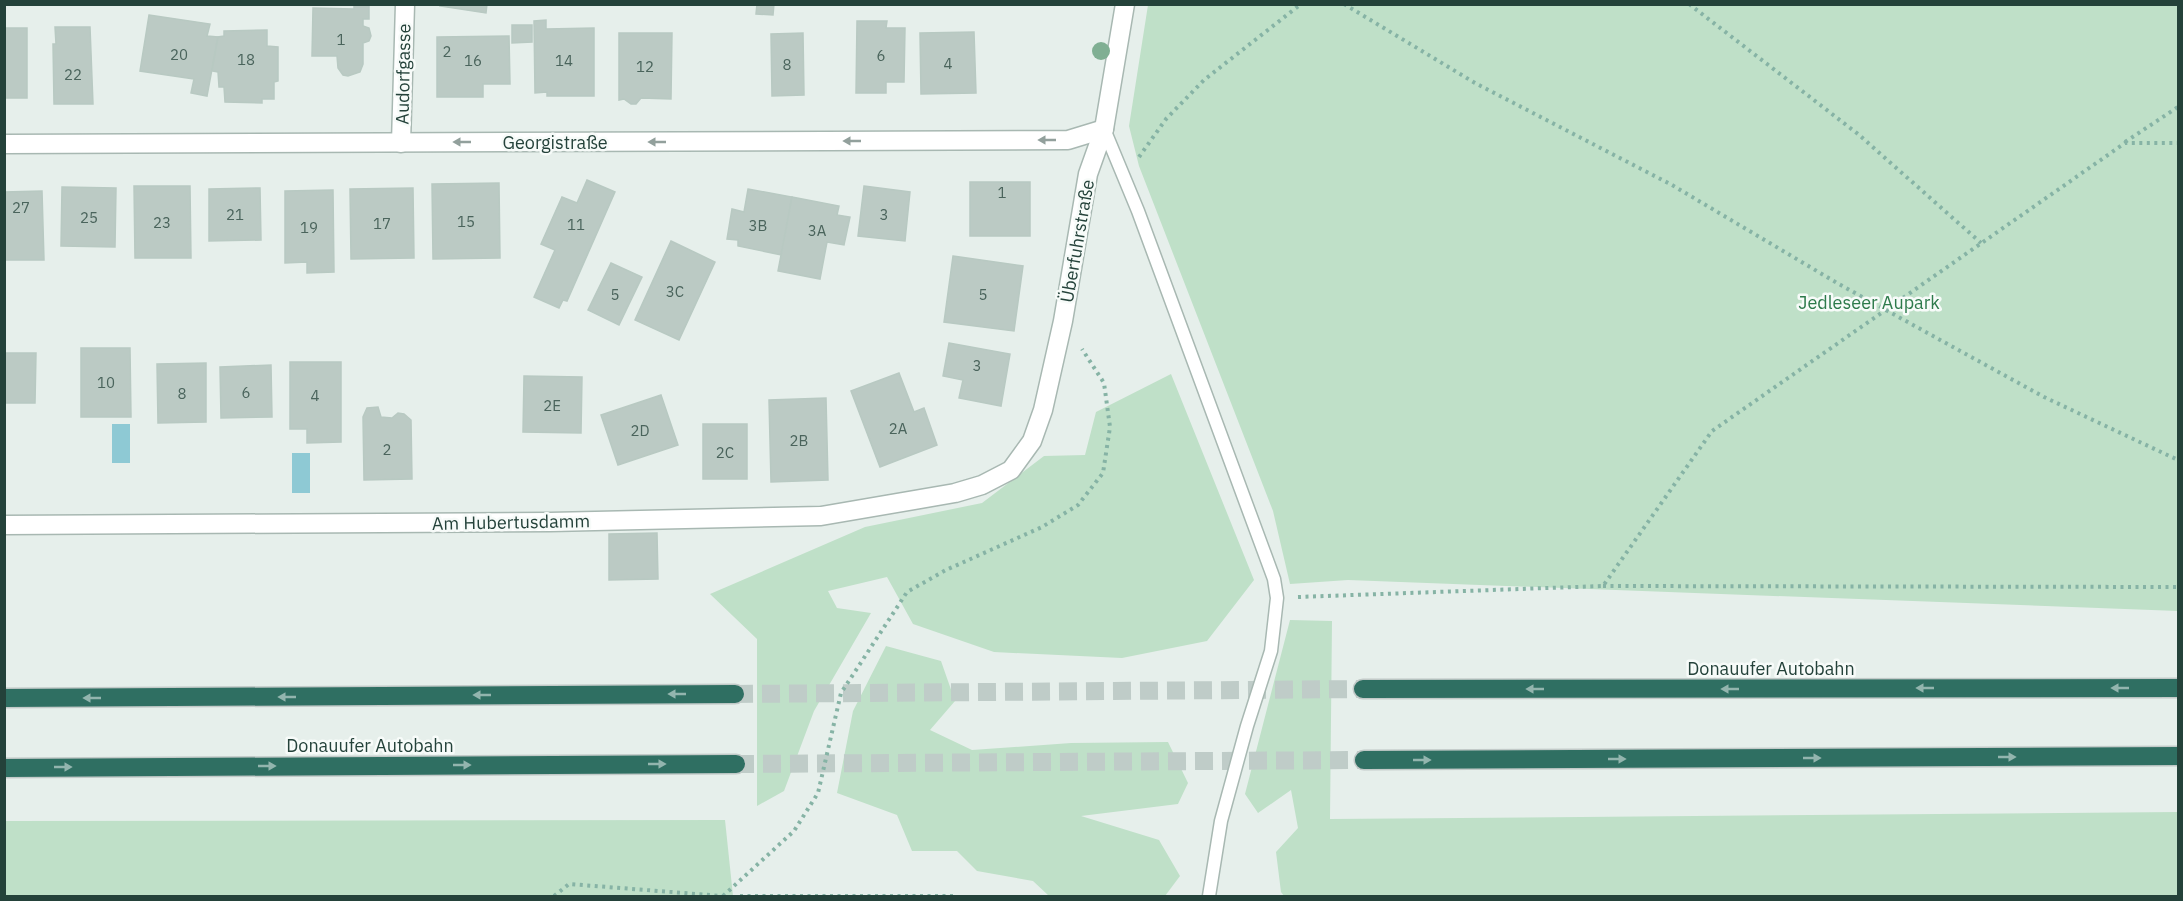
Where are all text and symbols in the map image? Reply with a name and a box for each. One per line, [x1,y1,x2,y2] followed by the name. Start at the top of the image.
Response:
[391,23,415,125] street label: Audorfgasse
[336,30,346,49] house number: 1
[442,42,452,61] house number: 2
[170,45,188,64] house number: 20
[876,46,886,65] house number: 6
[237,50,255,69] house number: 18
[464,51,482,70] house number: 16
[555,51,573,70] house number: 14
[943,54,953,73] house number: 4
[782,55,792,74] house number: 8
[636,57,654,76] house number: 12
[64,65,82,84] house number: 22
[502,131,608,154] street label: Georgistraße
[1038,135,1057,145] one-way arrow
[843,136,862,146] one-way arrow
[453,137,472,147] one-way arrow
[648,137,667,147] one-way arrow
[1055,178,1099,304] street label: Überfuhrstraße
[997,183,1007,202] house number: 1
[12,198,30,217] house number: 27
[226,205,244,224] house number: 21
[879,205,889,224] house number: 3
[80,208,98,227] house number: 25
[457,212,475,231] house number: 15
[153,213,171,232] house number: 23
[373,214,391,233] house number: 17
[567,215,585,234] house number: 11
[749,216,767,235] house number: 3B
[300,218,318,237] house number: 19
[808,221,827,240] house number: 3A
[666,282,684,301] house number: 3C
[610,285,620,304] house number: 5
[978,285,988,304] house number: 5
[1798,291,1940,314] park label: Jedleseer Aupark
[972,356,982,375] house number: 3
[97,373,115,392] house number: 10
[241,383,251,402] house number: 6
[177,384,187,403] house number: 8
[310,386,320,405] house number: 4
[543,396,561,415] house number: 2E
[889,419,908,438] house number: 2A
[630,421,650,440] house number: 2D
[790,431,808,450] house number: 2B
[382,440,392,459] house number: 2
[716,443,734,462] house number: 2C
[432,509,590,535] street label: Am Hubertusdamm
[1687,657,1855,680] street label: Donauufer Autobahn
[1916,683,1935,693] one-way arrow
[2111,683,2130,693] one-way arrow
[1526,684,1545,694] one-way arrow
[1721,684,1740,694] one-way arrow
[667,689,686,699] one-way arrow
[472,690,491,700] one-way arrow
[277,692,296,702] one-way arrow
[82,693,101,703] one-way arrow
[286,734,454,757] street label: Donauufer Autobahn
[1998,752,2017,762] one-way arrow
[1803,753,1822,763] one-way arrow
[1608,754,1627,764] one-way arrow
[1413,755,1432,765] one-way arrow
[648,759,667,769] one-way arrow
[453,760,472,770] one-way arrow
[258,761,277,771] one-way arrow
[53,762,72,772] one-way arrow

